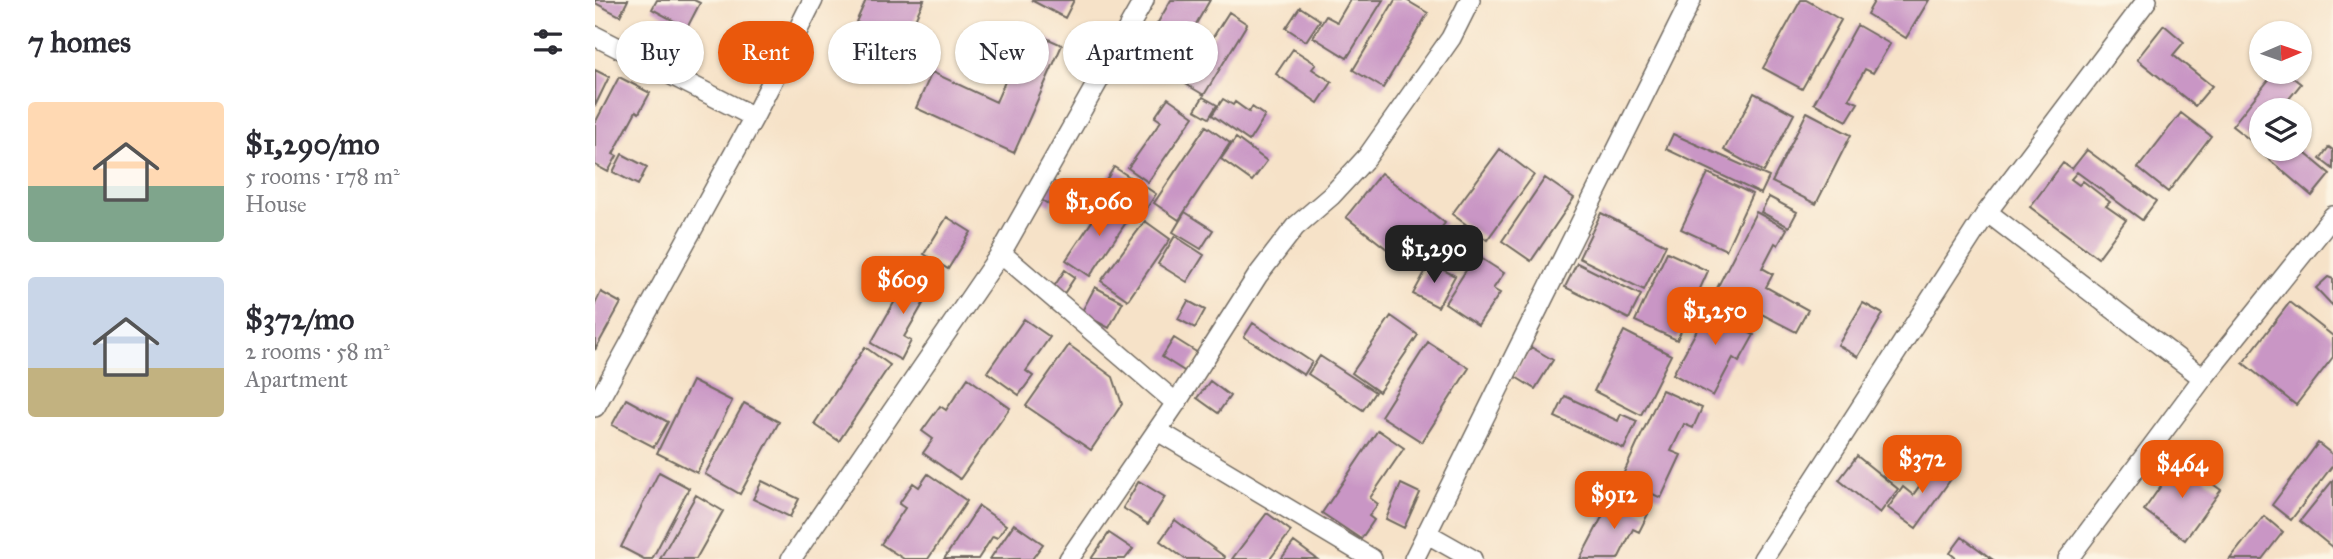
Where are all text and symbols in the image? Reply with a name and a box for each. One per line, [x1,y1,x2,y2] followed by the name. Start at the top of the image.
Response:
[616,21,704,84] chip: Buy
[718,21,814,84] chip: Rent
[828,21,941,84] chip: Filters
[955,21,1049,84] chip: New
[1063,21,1218,84] chip: Apartment
[2249,21,2312,84] north arrow
[2249,21,2312,161] map controls
[529,23,567,61] icon: filters
[28,24,131,60] text: 7 homes
[2249,98,2312,161] button: layers
[245,126,380,162] text: $1,290/mo
[84,130,168,214] icon: home
[245,162,400,190] text: 5 rooms · 178 m²
[1042,178,1156,238] pin: $1,060
[1065,187,1133,215] text: $1,060
[245,190,307,218] text: House
[1377,226,1491,285] pin: $1,290
[1401,234,1467,262] text: $1,290
[862,256,944,316] pin: $609
[877,265,929,293] text: $609
[1658,288,1772,347] pin: $1,250
[1683,296,1747,324] text: $1,250
[245,301,354,337] text: $372/mo
[84,305,168,389] icon: home
[245,337,390,365] text: 2 rooms · 58 m²
[245,365,348,393] text: Apartment
[1881,435,1963,495] pin: $372
[2141,440,2223,500] pin: $464
[1899,444,1945,472] text: $372
[2156,449,2208,477] text: $464
[1573,472,1655,531] pin: $912
[1591,480,1637,508] text: $912

